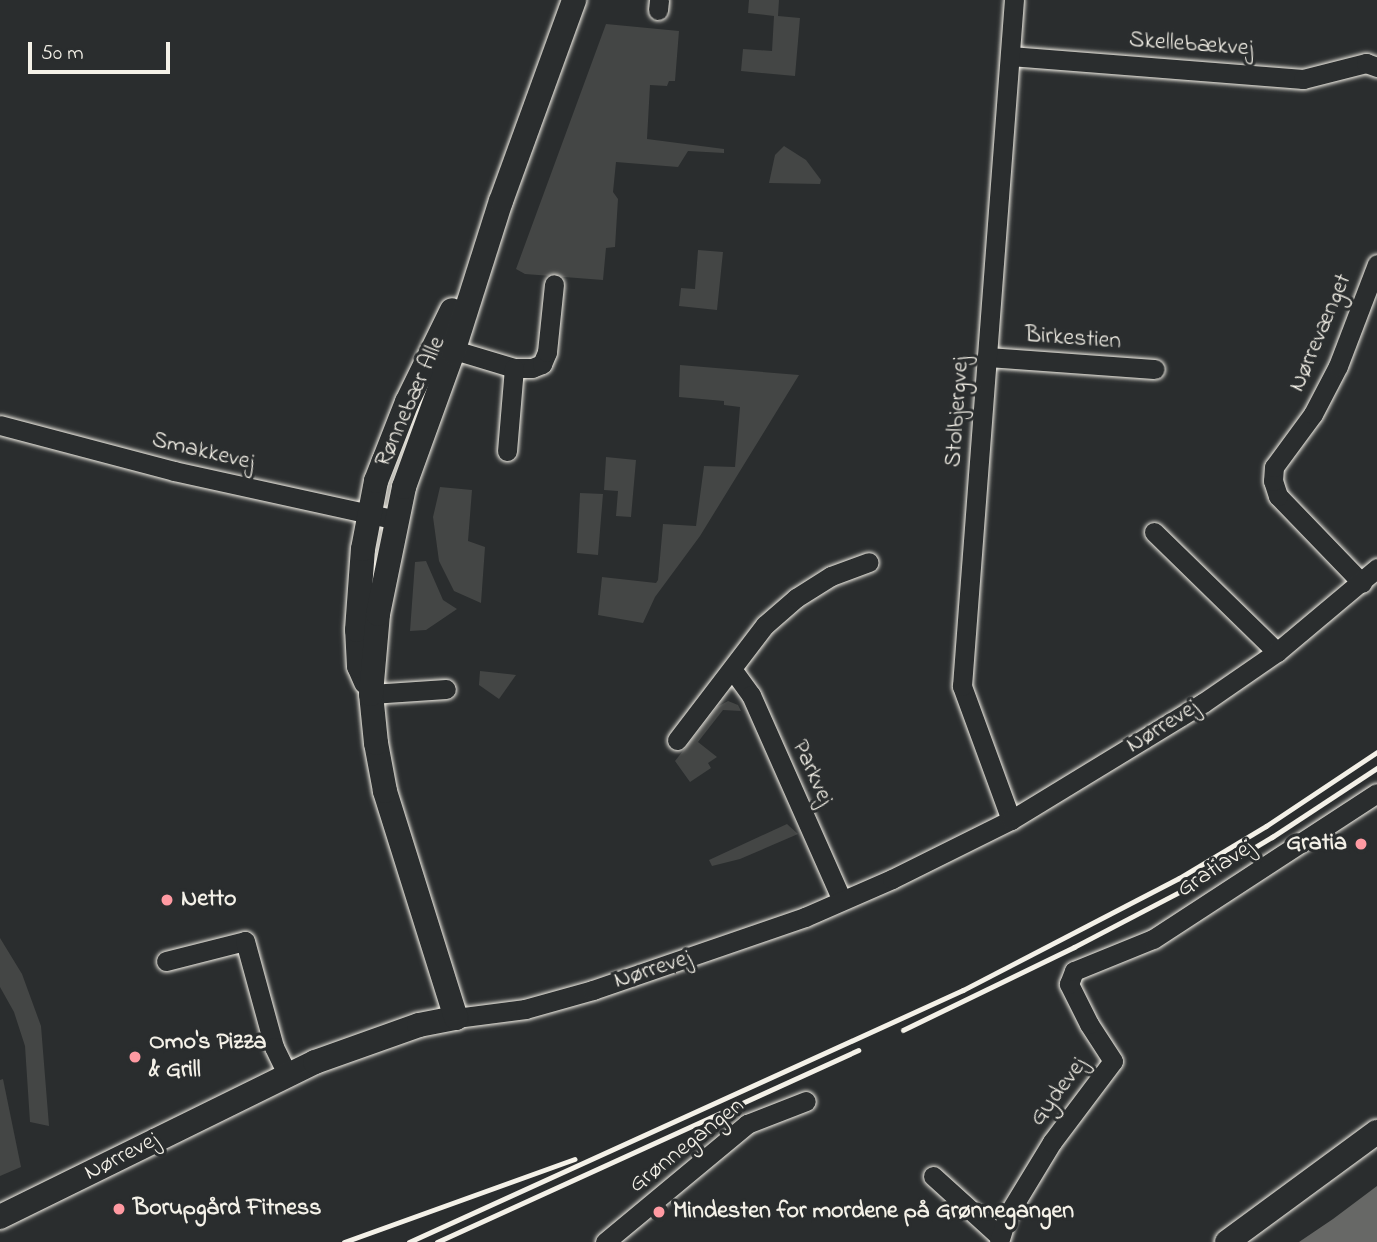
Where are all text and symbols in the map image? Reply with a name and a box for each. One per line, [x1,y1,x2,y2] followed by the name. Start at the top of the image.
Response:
[1128,26,1254,64] street label: Skellebækvej
[32,28,173,72] scale bar
[41,39,84,69] text: 50 m
[1283,270,1359,396] street label: Nørrevænget
[1024,321,1122,357] street label: Birkestien
[369,332,453,472] street label: Rønnebær Alle
[940,356,976,468] street label: Stolbjergvej
[149,426,257,478] street label: Smakkevej
[1122,694,1204,760] street label: Nørrevej
[785,736,839,810] street label: Parkvej
[1286,830,1347,858] place label: Gratia
[1172,833,1260,905] street label: Gratiavej
[1353,836,1369,852] marker: Gratia
[181,886,237,914] place label: Netto
[159,892,175,908] marker: Netto
[611,944,695,996] street label: Nørrevej
[149,1029,266,1085] place label: Omo's Pizza & Grill
[127,1049,143,1065] marker: Omo's Pizza & Grill
[1024,1052,1094,1132] street label: Gydevej
[624,1092,750,1200] street label: Grønnegangen
[80,1126,164,1188] street label: Nørrevej
[133,1195,321,1223] place label: Borupgård Fitness
[673,1198,1074,1226] place label: Mindesten for mordene på Grønnegangen
[111,1201,127,1217] marker: Borupgård Fitness
[651,1204,667,1220] marker: Mindesten for mordene på Grønnegangen

